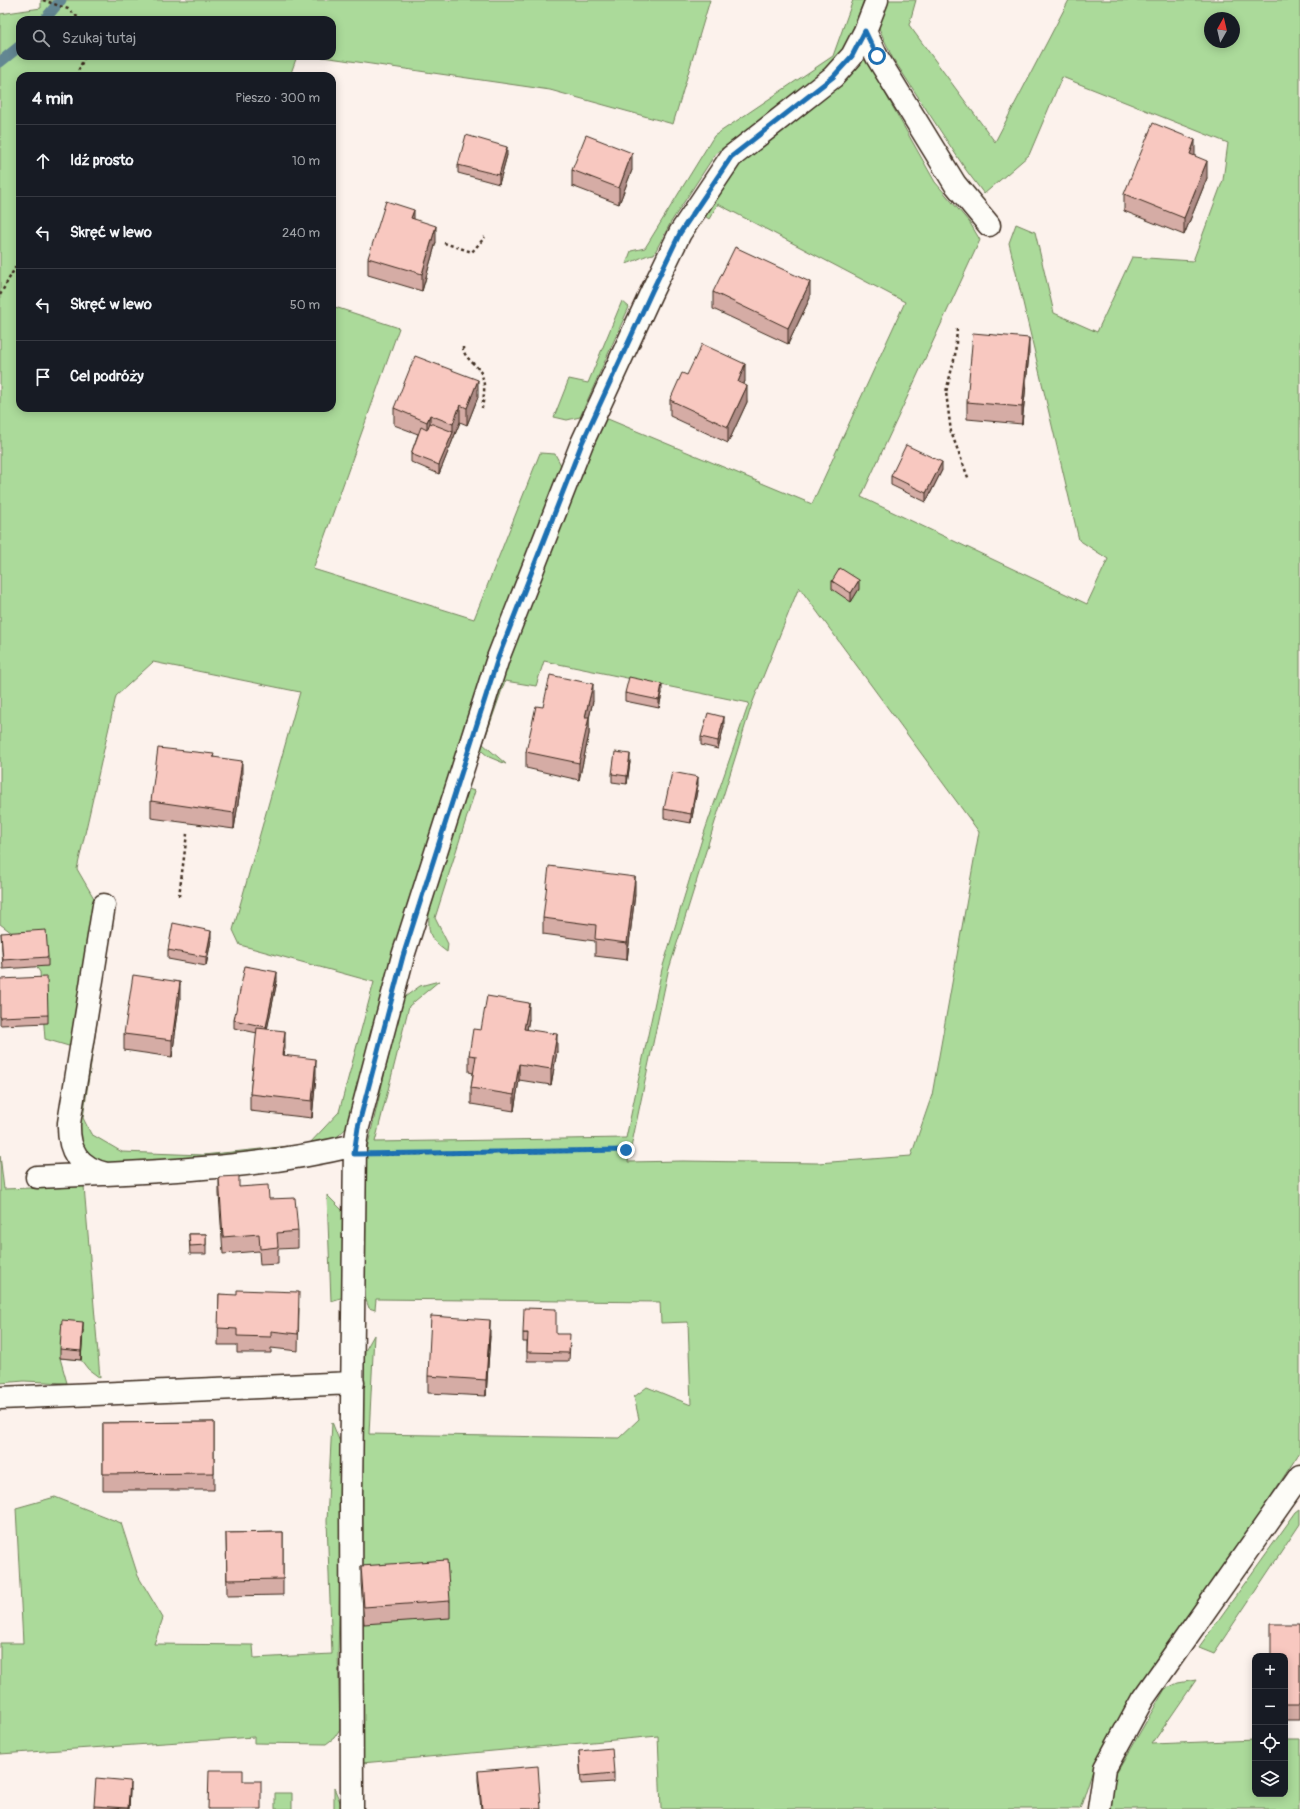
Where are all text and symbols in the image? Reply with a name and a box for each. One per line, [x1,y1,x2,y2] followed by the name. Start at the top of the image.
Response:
[1204,12,1240,48] north arrow
[16,16,336,60] search box
[30,27,52,49] icon: search
[62,29,136,48] text: Szukaj tutaj
[868,47,886,65] route start
[32,88,73,109] text: 4 min
[235,90,320,106] text: Pieszo · 300 m
[32,150,54,172] icon: ahead
[70,151,134,170] text: Idź prosto
[292,153,320,169] text: 10 m
[32,222,54,244] icon: left
[70,223,152,242] text: Skręć w lewo
[282,225,320,241] text: 240 m
[32,294,54,316] icon: left
[70,295,152,314] text: Skręć w lewo
[290,297,320,313] text: 50 m
[32,366,54,388] icon: arrive
[70,367,144,386] text: Cel podróży
[617,1141,635,1159] route end
[1252,1653,1288,1797] map controls
[1252,1653,1288,1689] button: +
[1252,1689,1288,1725] button: −
[1252,1725,1288,1761] button: locate
[1252,1761,1288,1797] button: layers

